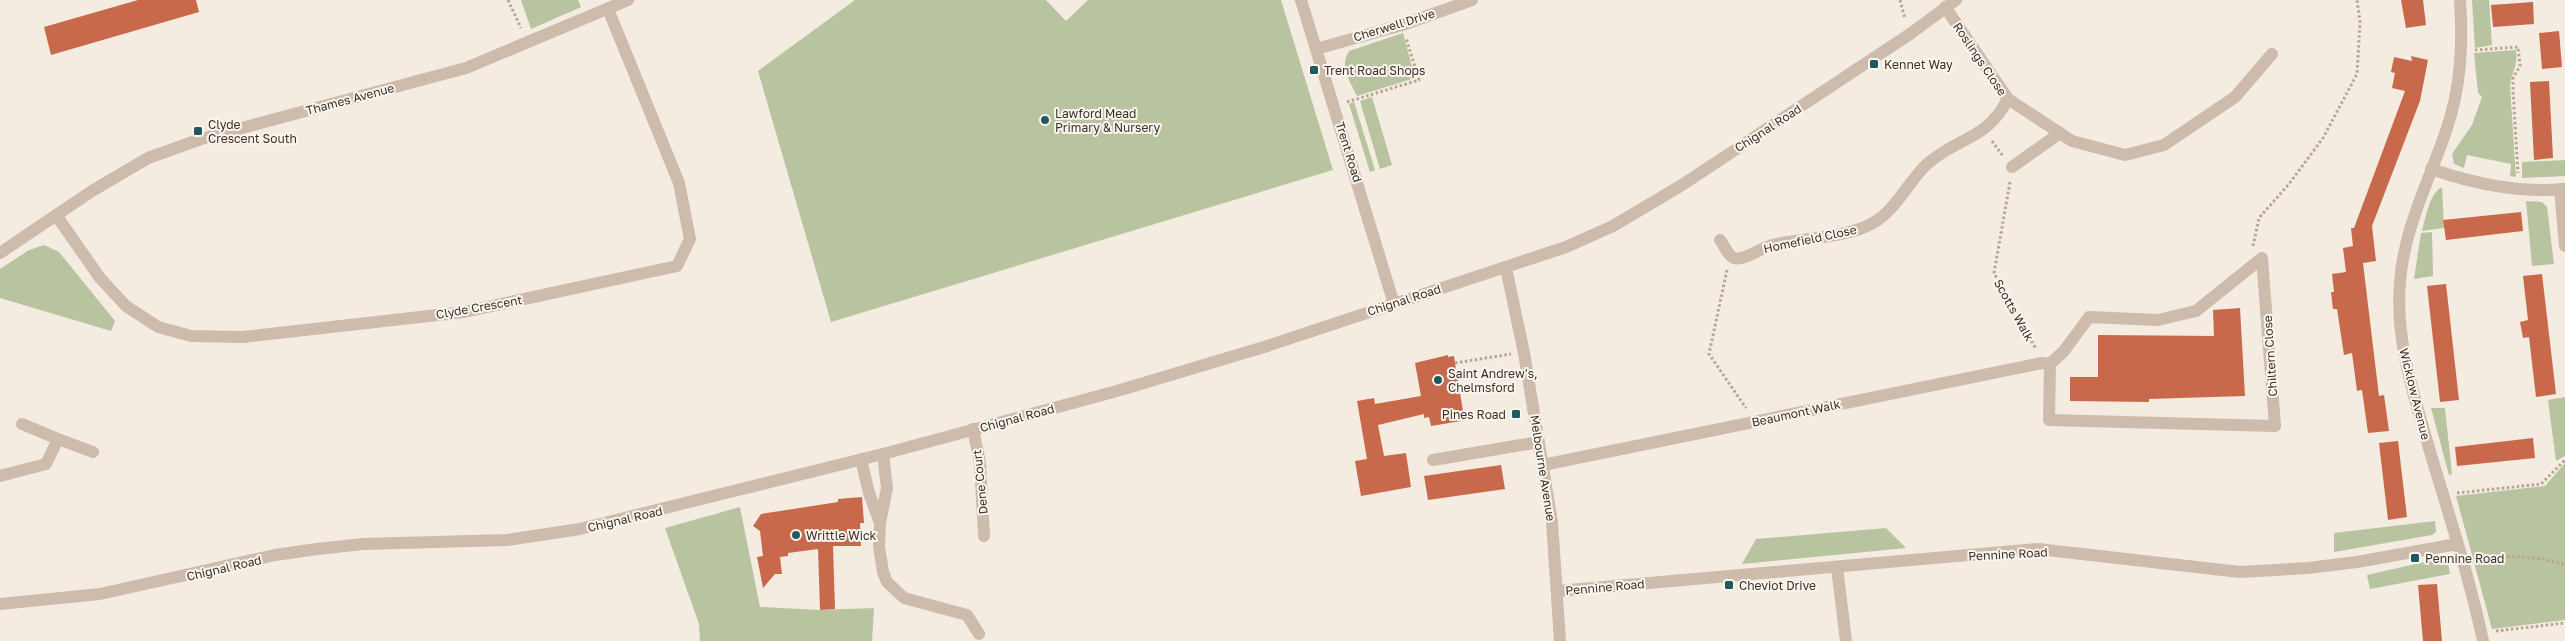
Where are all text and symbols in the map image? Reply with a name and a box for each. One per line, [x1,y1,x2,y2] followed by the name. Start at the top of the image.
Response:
[1351,5,1437,45] street label: Cherwell Drive
[1950,19,2010,99] street label: Roslings Close
[1884,57,1953,72] place label: Kennet Way
[1868,58,1880,70] marker: Kennet Way
[1324,63,1425,78] place label: Trent Road Shops
[1308,64,1320,76] marker: Trent Road Shops
[304,80,396,118] street label: Thames Avenue
[1732,101,1804,155] street label: Chignal Road
[1055,106,1160,135] place label: Lawford Mead Primary & Nursery
[1039,114,1051,126] marker: Lawford Mead Primary & Nursery
[208,117,297,146] place label: Clyde Crescent South
[1333,120,1365,184] street label: Trent Road
[192,125,204,137] marker: Clyde Crescent South
[1762,222,1858,256] street label: Homefield Close
[1991,276,2037,344] street label: Scotts Walk
[1365,281,1443,319] street label: Chignal Road
[435,292,523,322] street label: Clyde Crescent
[2260,315,2280,397] street label: Chiltern Close
[2396,347,2434,441] street label: Wicklow Avenue
[1448,366,1538,395] place label: Saint Andrew's, Chelmsford
[1432,374,1444,386] marker: Saint Andrew's, Chelmsford
[1750,396,1842,430] street label: Beaumont Walk
[978,401,1056,435] street label: Chignal Road
[1442,407,1506,422] place label: Pines Road
[1510,408,1522,420] marker: Pines Road
[1527,414,1559,522] street label: Melbourne Avenue
[969,449,991,515] street label: Dene Court
[586,503,664,535] street label: Chignal Road
[806,528,877,543] place label: Writtle Wick
[790,529,802,541] marker: Writtle Wick
[1968,544,2048,564] street label: Pennine Road
[2425,551,2504,566] place label: Pennine Road
[185,552,263,584] street label: Chignal Road
[2409,552,2421,564] marker: Pennine Road
[1565,576,1645,598] street label: Pennine Road
[1739,578,1816,593] place label: Cheviot Drive
[1723,579,1735,591] marker: Cheviot Drive

